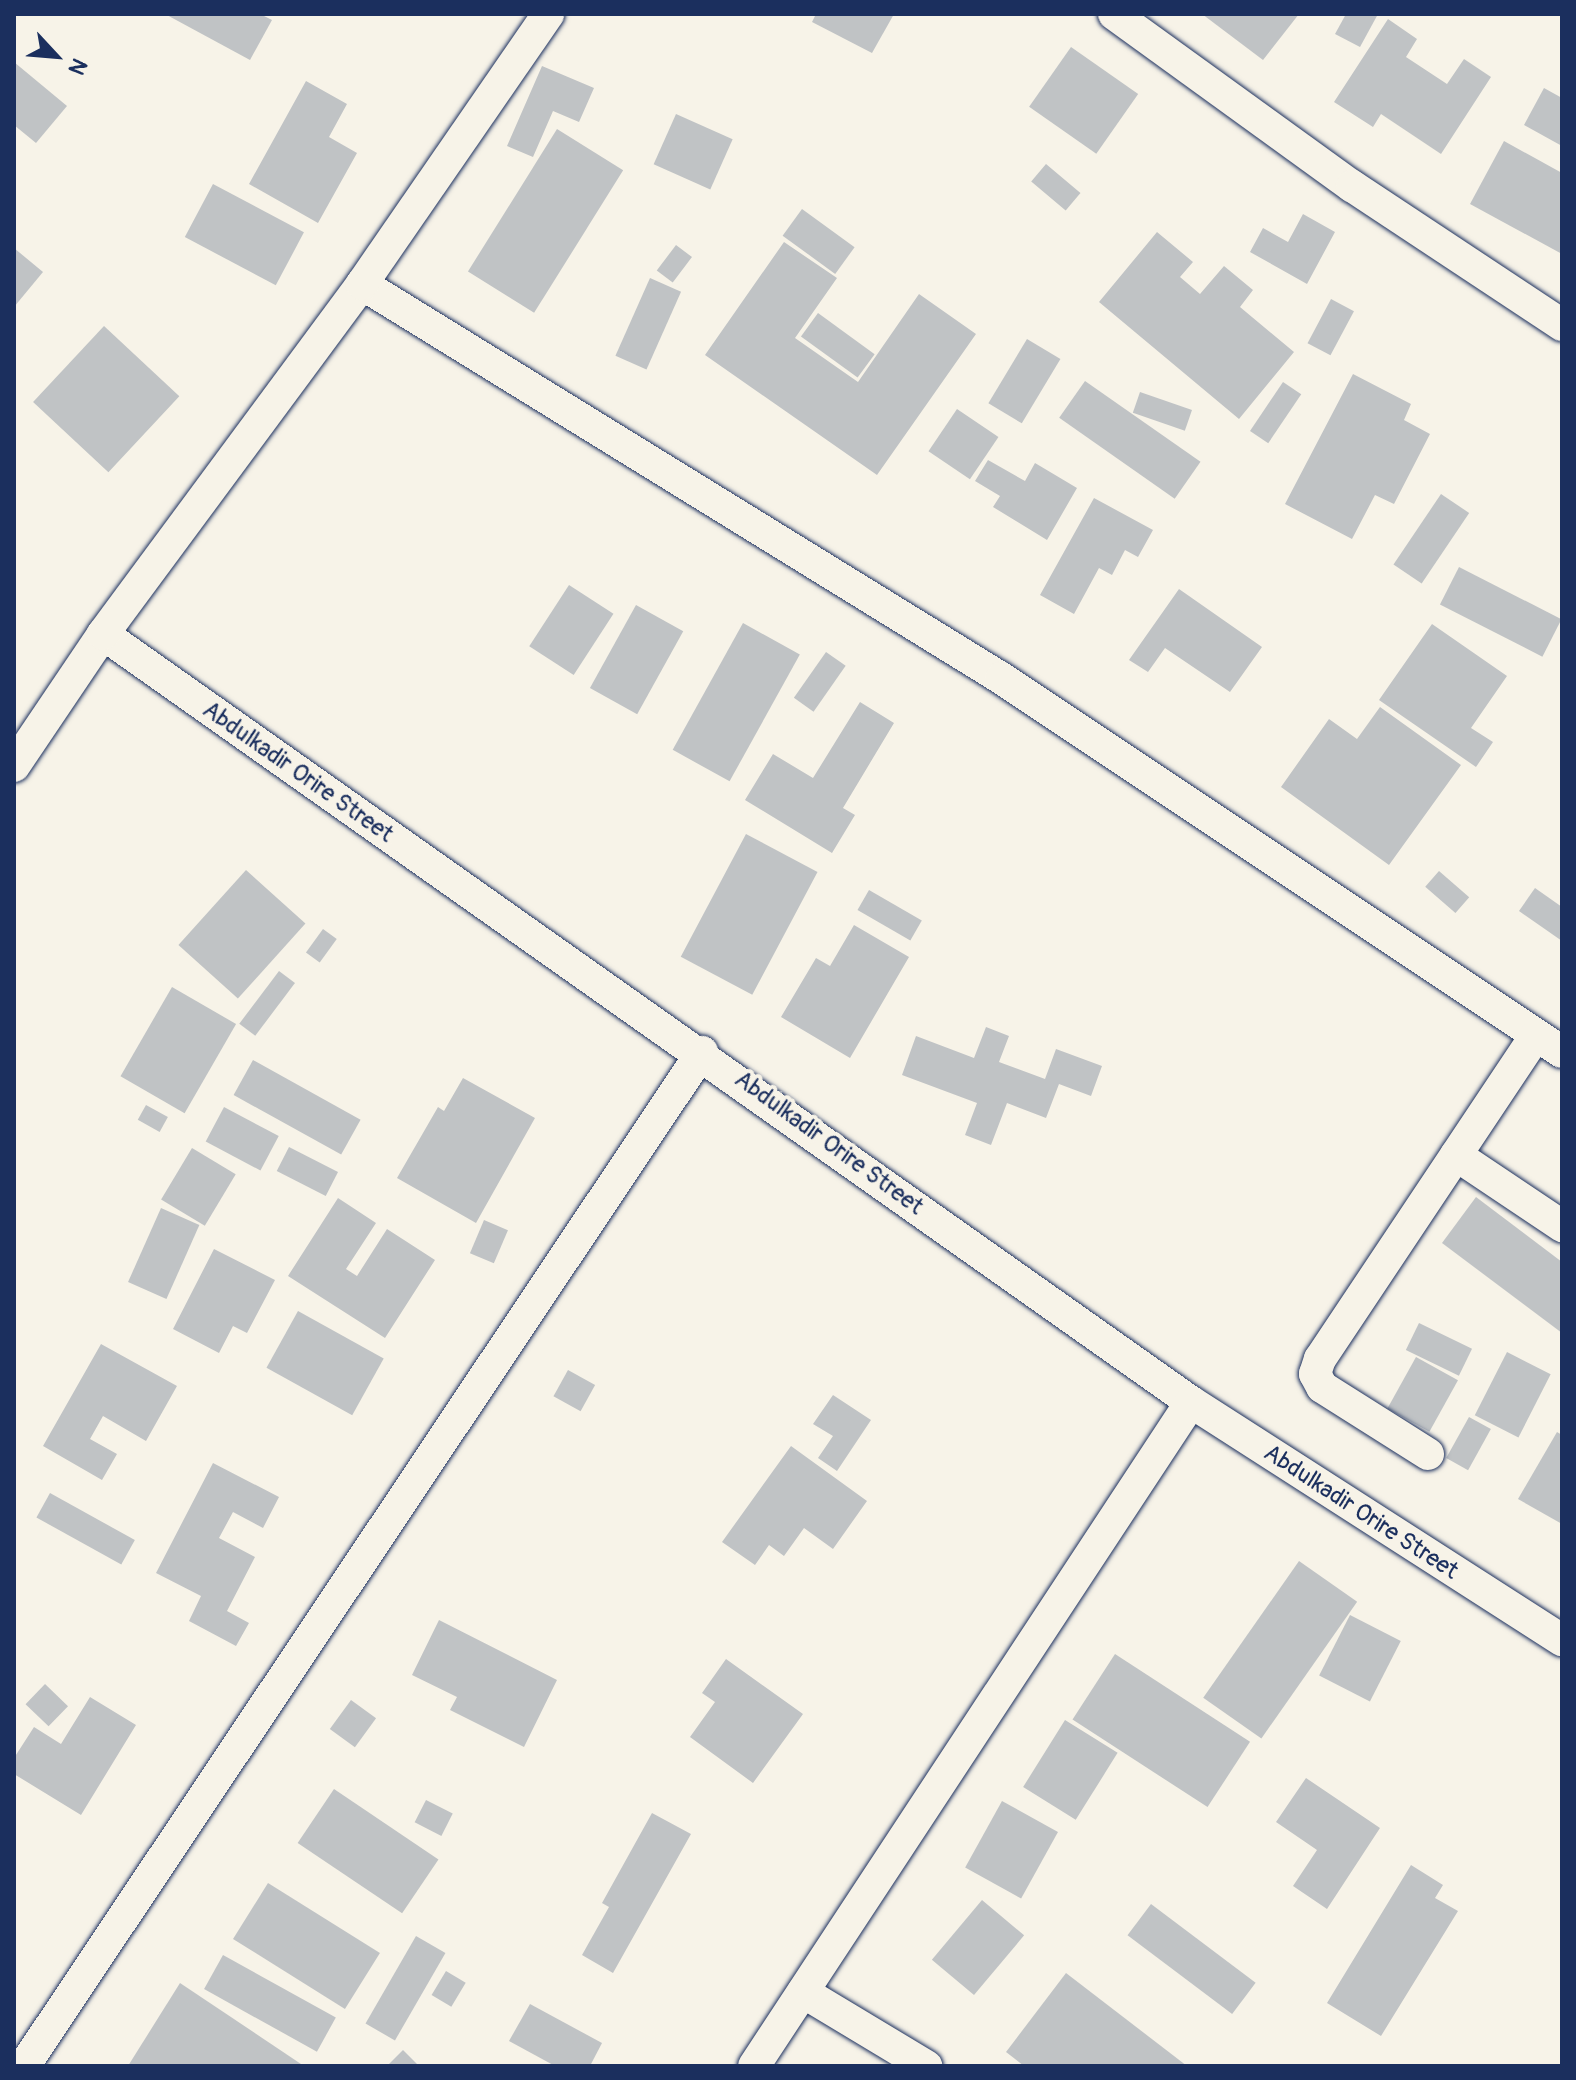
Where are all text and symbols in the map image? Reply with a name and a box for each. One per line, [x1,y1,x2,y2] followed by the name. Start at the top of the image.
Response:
[16,16,96,96] north arrow
[62,54,93,79] text: N
[197,695,399,849] street label: Abdulkadir Orire Street
[729,1065,929,1221] street label: Abdulkadir Orire Street
[1258,1438,1464,1586] street label: Abdulkadir Orire Street

